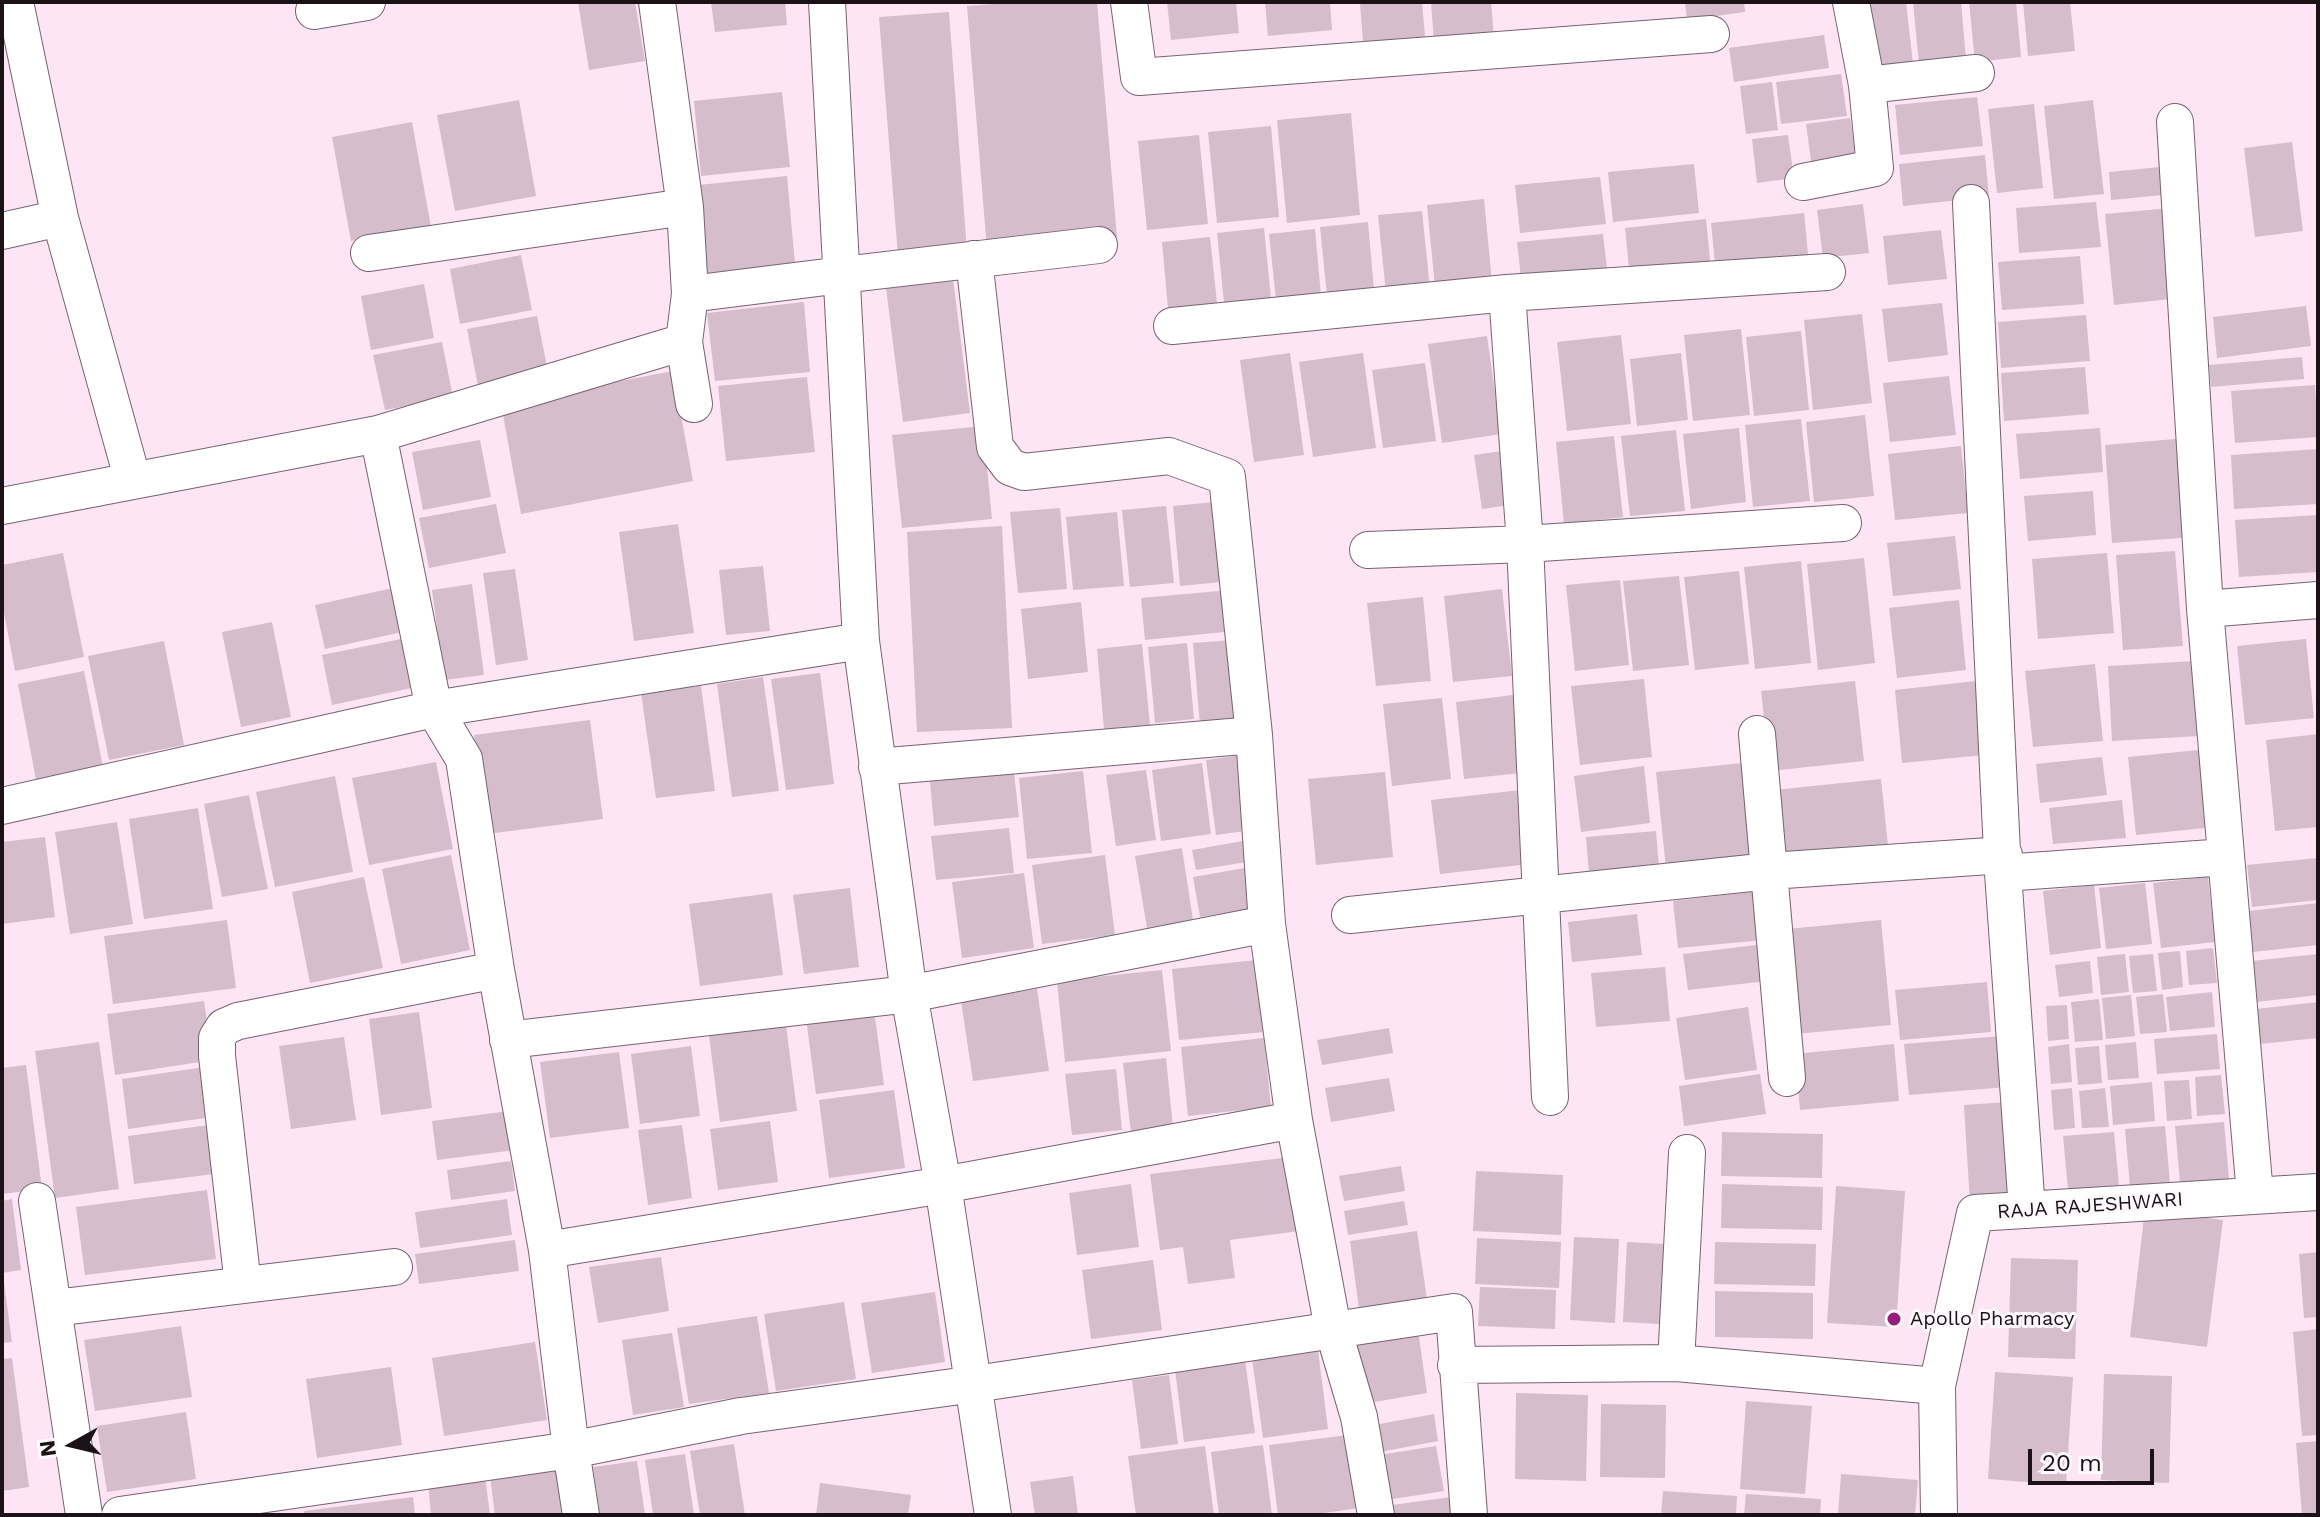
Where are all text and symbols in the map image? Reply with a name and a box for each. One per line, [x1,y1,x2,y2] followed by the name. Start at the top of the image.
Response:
[1996,1188,2184,1224] street label: RAJA RAJESHWARI
[1910,1307,2074,1331] place label: Apollo Pharmacy
[1885,1310,1903,1328] marker: Apollo Pharmacy
[32,1405,112,1485] north arrow
[2032,1433,2158,1483] scale bar
[34,1439,61,1458] text: N
[2042,1449,2102,1477] text: 20 m

